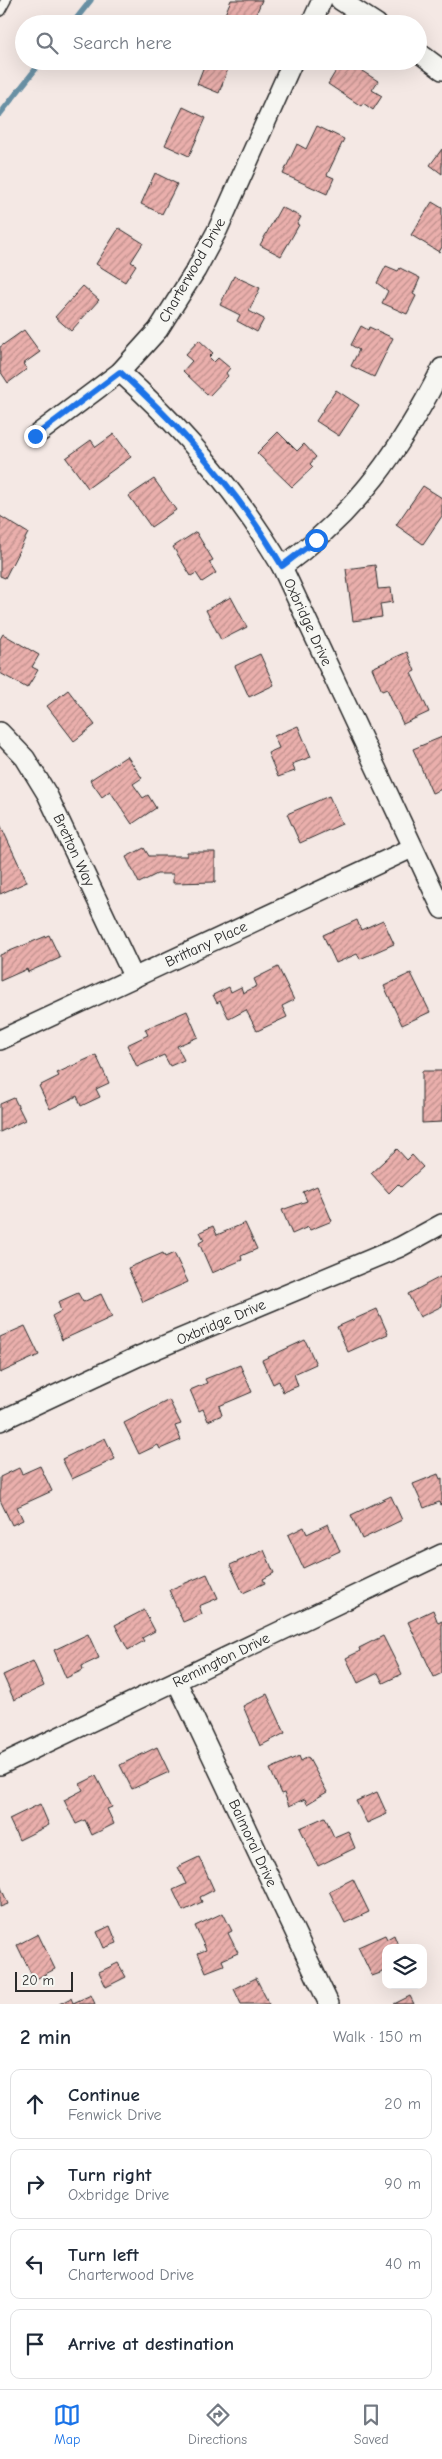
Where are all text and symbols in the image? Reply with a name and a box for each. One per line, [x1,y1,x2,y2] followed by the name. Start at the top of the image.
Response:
[15,15,427,70] search box
[33,29,61,57] icon: search
[73,32,172,54] text: Search here
[155,214,230,326] street label: Charterwood Drive
[24,425,47,448] route end
[305,529,328,552] route start
[280,575,336,669] street label: Oxbridge Drive
[49,811,99,890] street label: Bretton Way
[162,917,250,971] street label: Brittany Place
[174,1295,269,1349] street label: Oxbridge Drive
[170,1629,273,1691] street label: Remington Drive
[225,1796,281,1890] street label: Balmoral Drive
[382,1944,427,1989] map controls
[382,1944,427,1989] button: layers
[15,1969,72,1992] scale bar
[22,1972,54,1989] text: 20 m
[20,2025,71,2049] text: 2 min
[333,2028,422,2046] text: Walk · 150 m
[68,2084,140,2106] text: Continue
[21,2090,49,2118] icon: ahead
[384,2095,421,2113] text: 20 m
[68,2106,162,2124] text: Fenwick Drive
[68,2164,152,2186] text: Turn right
[21,2170,49,2198] icon: right
[384,2175,421,2193] text: 90 m
[68,2186,169,2204] text: Oxbridge Drive
[68,2244,139,2266] text: Turn left
[21,2250,49,2278] icon: left
[385,2255,421,2273] text: 40 m
[68,2266,194,2284] text: Charterwood Drive
[21,2330,49,2358] icon: arrive
[68,2333,234,2355] text: Arrive at destination
[53,2401,81,2448] tab: Map
[188,2401,247,2448] tab: Directions
[354,2401,389,2448] tab: Saved

